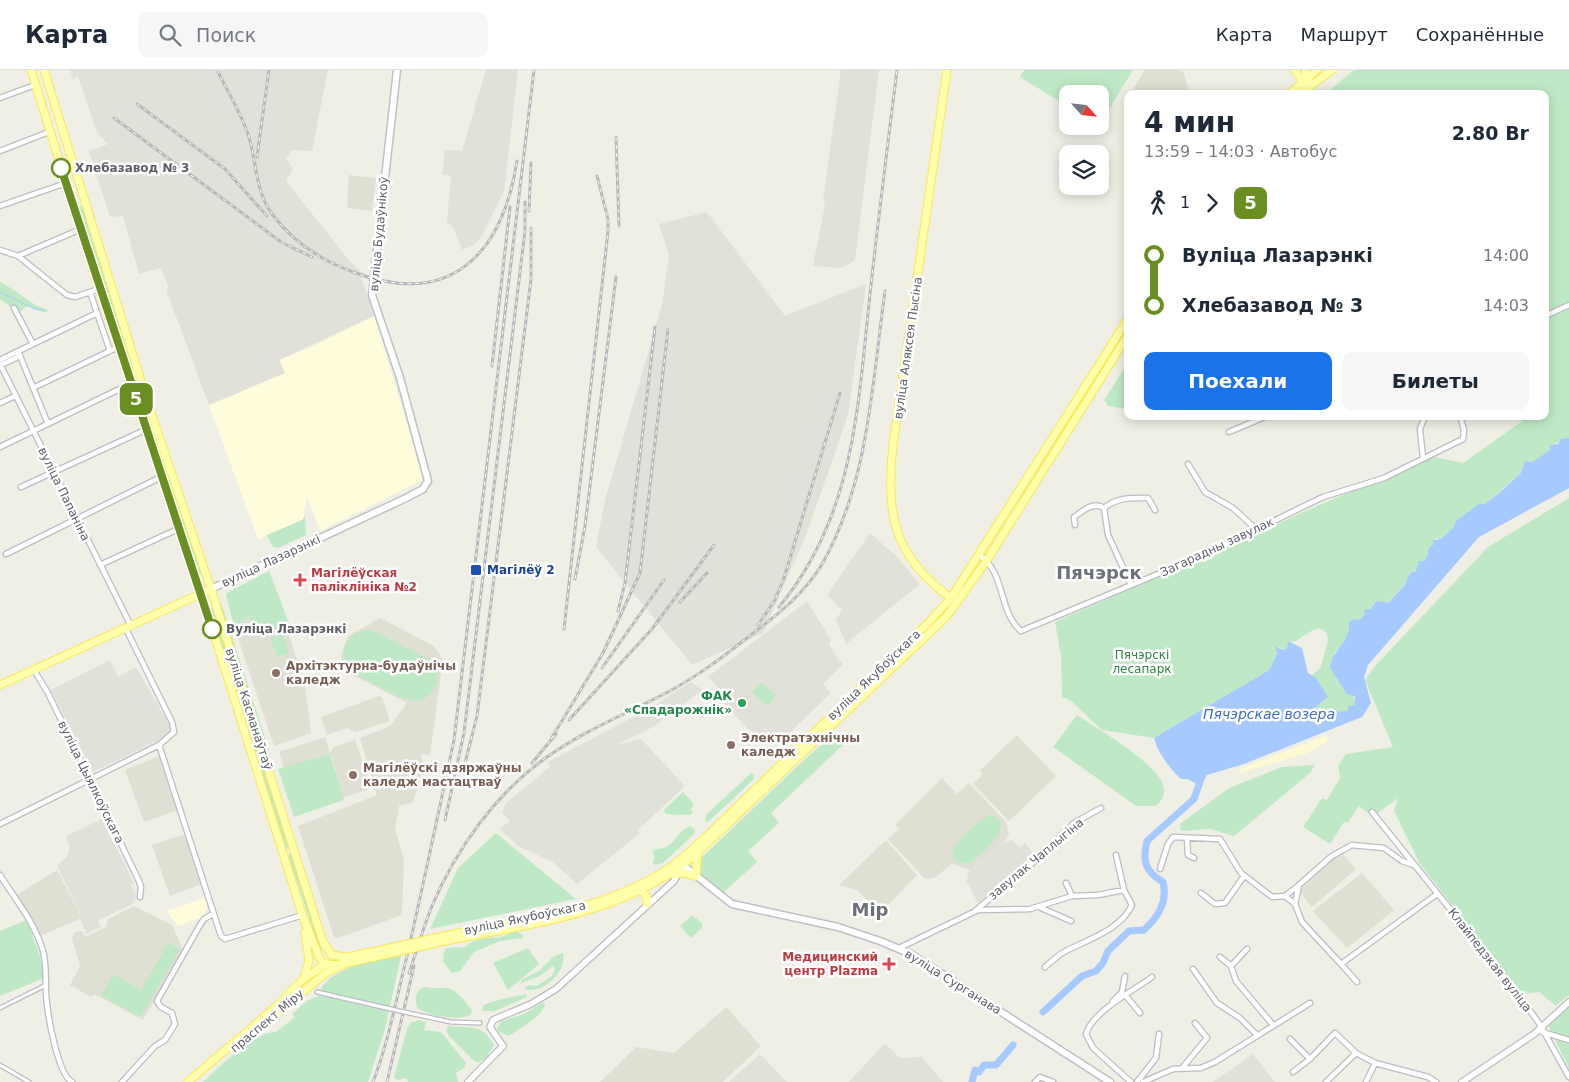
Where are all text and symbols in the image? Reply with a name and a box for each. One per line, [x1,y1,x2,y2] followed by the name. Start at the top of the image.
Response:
[138,12,488,57] search box
[25,21,108,49] text: Карта
[156,21,184,49] icon: search
[196,24,256,46] text: Поиск
[1216,24,1273,45] text: Карта
[1301,24,1388,45] text: Маршрут
[1416,24,1544,45] text: Сохранённые
[1059,85,1109,135] north arrow
[1059,85,1109,195] map controls
[1144,106,1235,139] text: 4 мин
[1452,122,1529,144] text: 2.80 Br
[1144,142,1337,161] text: 13:59 – 14:03 · Автобус
[1059,145,1109,195] button: layers
[51,158,71,178] marker: Хлебазавод № 3
[75,161,189,175] place label: Хлебазавод № 3
[367,176,391,292] street label: вуліца Будаўнікоў
[1144,189,1172,217] icon: walk
[1198,189,1226,217] icon: forward
[1244,192,1257,213] text: 5
[1180,193,1190,212] text: 1
[1182,244,1373,266] text: Вуліца Лазарэнкі
[1483,246,1529,265] text: 14:00
[891,276,925,420] street label: вуліца Аляксея Пысіна
[1182,294,1363,316] text: Хлебазавод № 3
[1483,296,1529,315] text: 14:03
[1144,352,1332,410] button: Поехали
[1342,352,1529,410] button: Билеты
[120,383,152,415] line badge: 5
[130,388,142,409] text: 5
[35,445,93,543] street label: вуліца Папаніна
[1158,515,1276,579] street label: Загарадны завулак
[219,532,323,590] street label: вуліца Лазарэнкі
[1056,562,1142,583] district label: Пячэрск
[469,563,483,577] marker: Магілёў 2
[487,563,555,577] place label: Магілёў 2
[311,566,417,594] place label: Магілёўская паліклініка №2
[293,573,307,587] marker: Магілёўская паліклініка №2
[202,619,222,639] marker: Вуліца Лазарэнкі
[226,622,346,636] place label: Вуліца Лазарэнкі
[825,627,923,723] street label: вуліца Якубоўскага
[223,646,275,772] street label: вуліца Касманаўтаў
[1112,648,1172,676] park label: Пячэрскі лесапарк
[286,659,456,687] place label: Архітэктурна-будаўнічы каледж
[270,667,282,679] marker: Архітэктурна-будаўнічы каледж
[624,689,732,717] place label: ФАК «Спадарожнік»
[736,697,748,709] marker: ФАК «Спадарожнік»
[1203,706,1335,722] water label: Пячэрскае возера
[55,718,127,846] street label: вуліца Цыялкоўскага
[741,731,860,759] place label: Электратэхнічны каледж
[725,739,737,751] marker: Электратэхнічны каледж
[363,761,522,789] place label: Магілёўскі дзяржаўны каледж мастацтваў
[347,769,359,781] marker: Магілёўскі дзяржаўны каледж мастацтваў
[986,815,1086,903] street label: завулак Чаплыгіна
[463,898,587,938] street label: вуліца Якубоўскага
[852,899,889,920] district label: Мір
[1445,905,1535,1015] street label: Клайпедзкая вуліца
[902,947,1004,1017] street label: вуліца Сурганава
[782,950,878,978] place label: Медицинский центр Plazma
[882,957,896,971] marker: Медицинский центр Plazma
[228,986,306,1056] street label: праспект Міру

